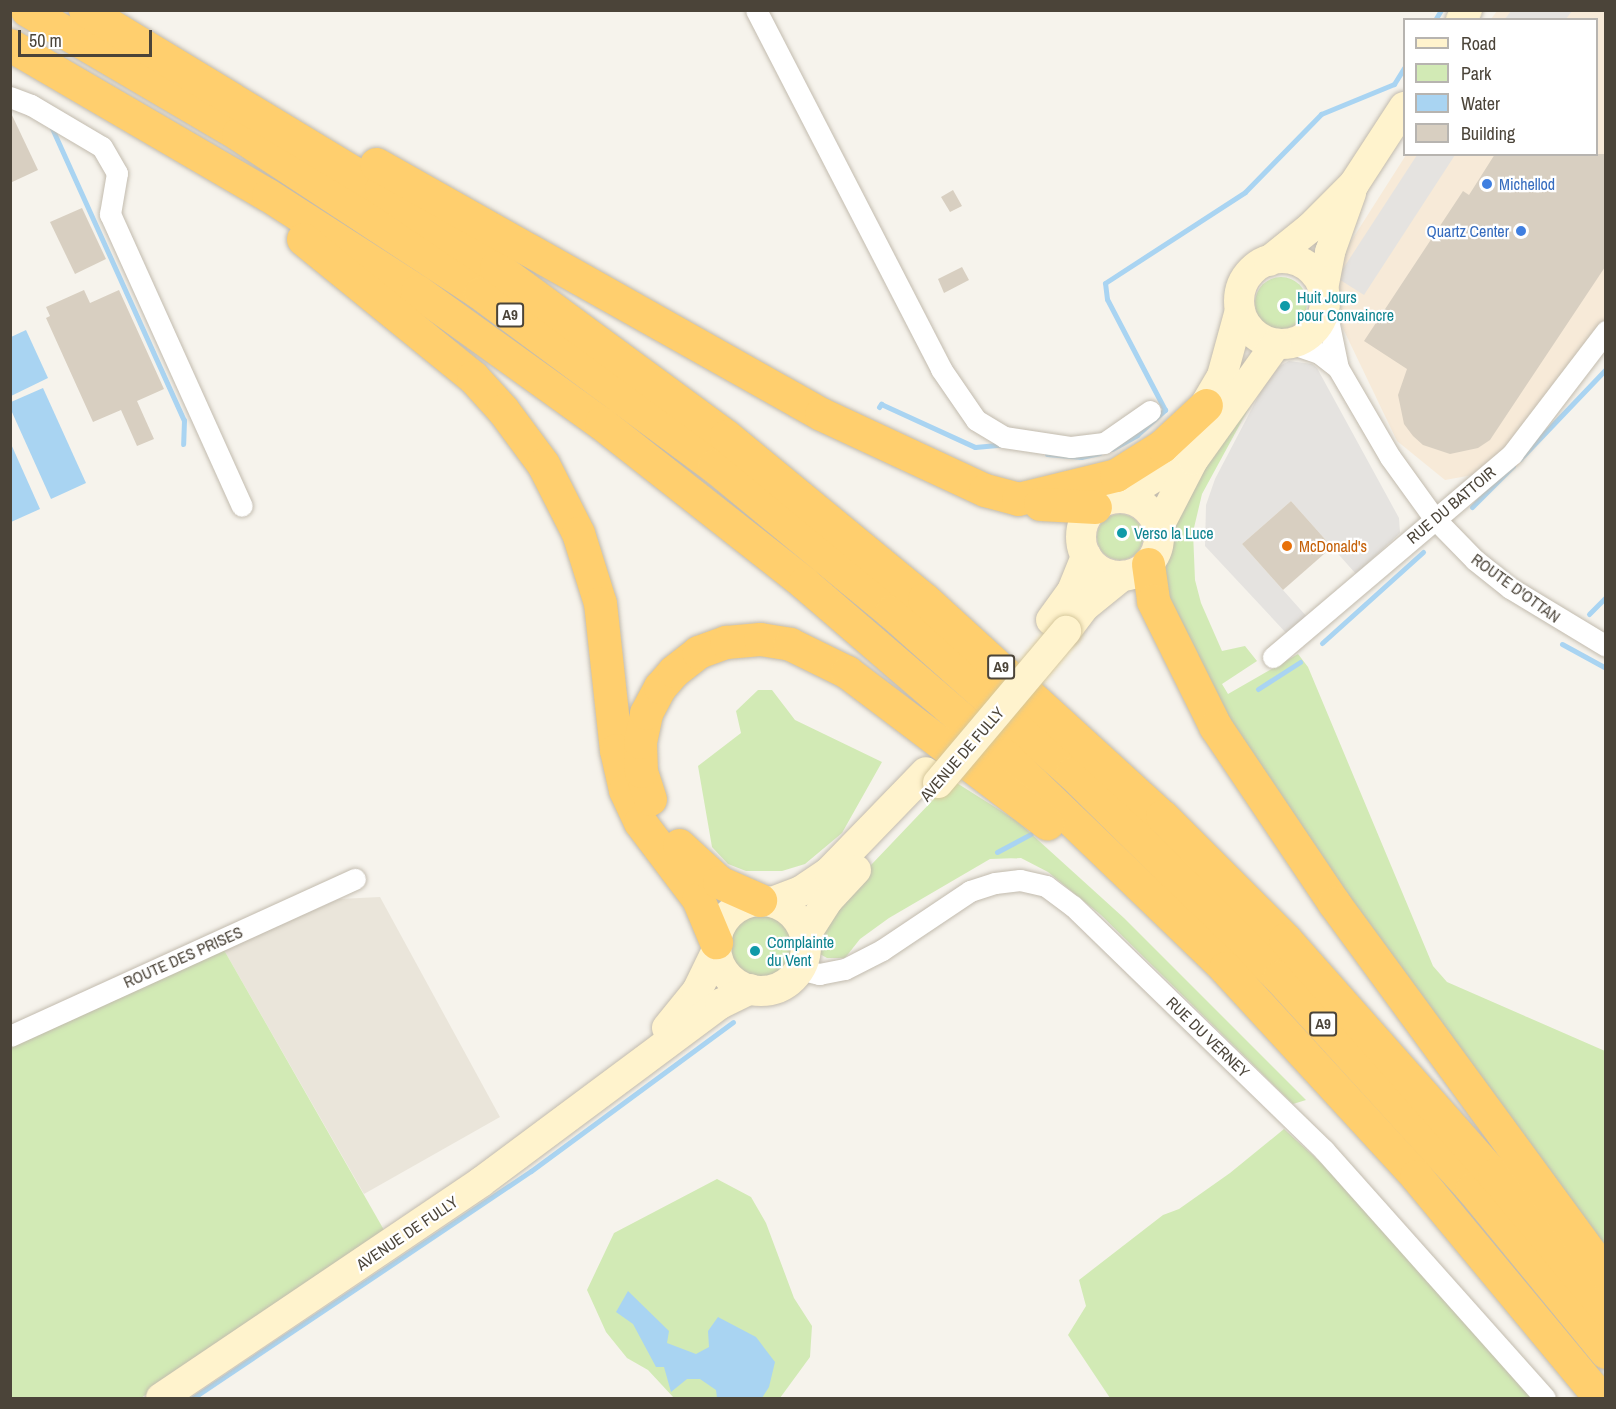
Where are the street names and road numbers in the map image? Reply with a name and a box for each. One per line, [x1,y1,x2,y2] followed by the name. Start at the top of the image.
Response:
[495,303,525,327] road number: A9
[1403,462,1499,548] street label: RUE DU BATTOIR
[1468,549,1564,627] street label: ROUTE D'OTTAN
[986,655,1016,679] road number: A9
[916,703,1008,805] street label: AVENUE DE FULLY
[120,922,246,992] street label: ROUTE DES PRISES
[1163,993,1253,1081] street label: RUE DU VERNEY
[1308,1012,1338,1036] road number: A9
[353,1192,461,1274] street label: AVENUE DE FULLY

